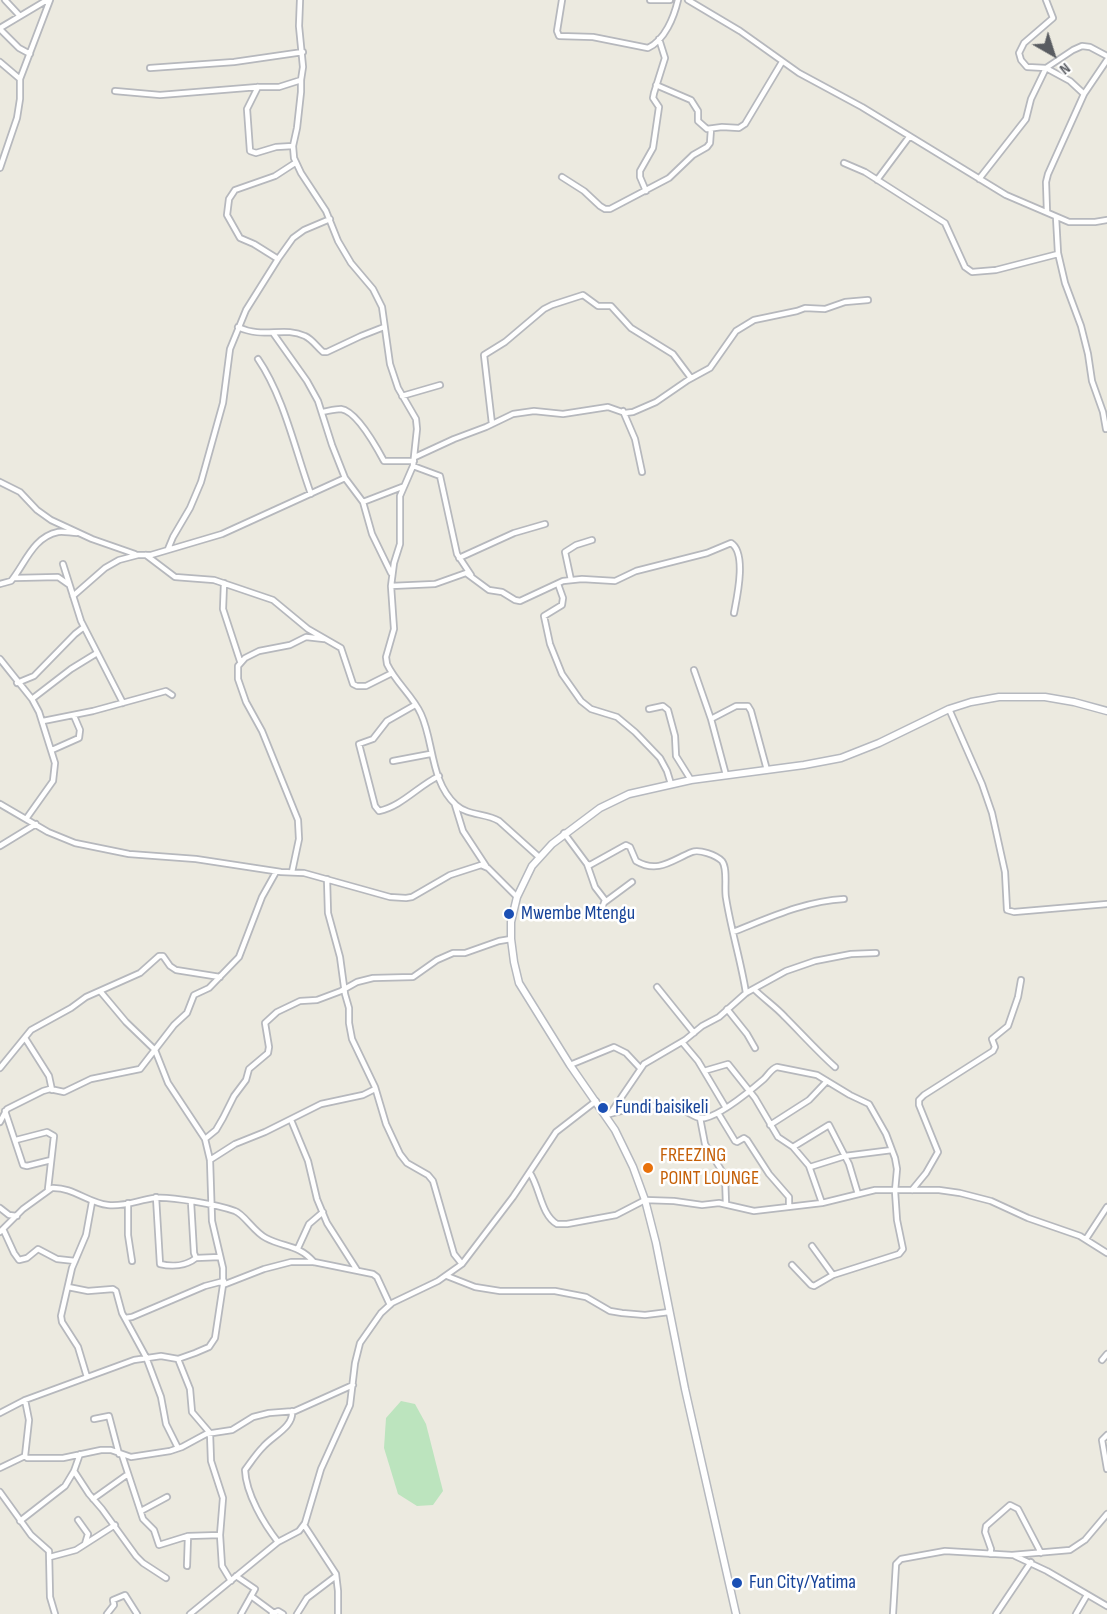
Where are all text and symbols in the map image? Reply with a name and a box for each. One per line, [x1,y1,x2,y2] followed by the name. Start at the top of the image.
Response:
[1023,24,1083,84] north arrow
[1055,58,1074,78] text: N
[521,902,635,926] place label: Mwembe Mtengu
[502,907,516,921] marker: Mwembe Mtengu
[615,1096,709,1120] place label: Fundi baisikeli
[596,1101,610,1115] marker: Fundi baisikeli
[660,1144,759,1191] place label: FREEZING POINT LOUNGE
[641,1161,655,1175] marker: FREEZING POINT LOUNGE
[749,1571,856,1595] place label: Fun City/Yatima
[730,1576,744,1590] marker: Fun City/Yatima

